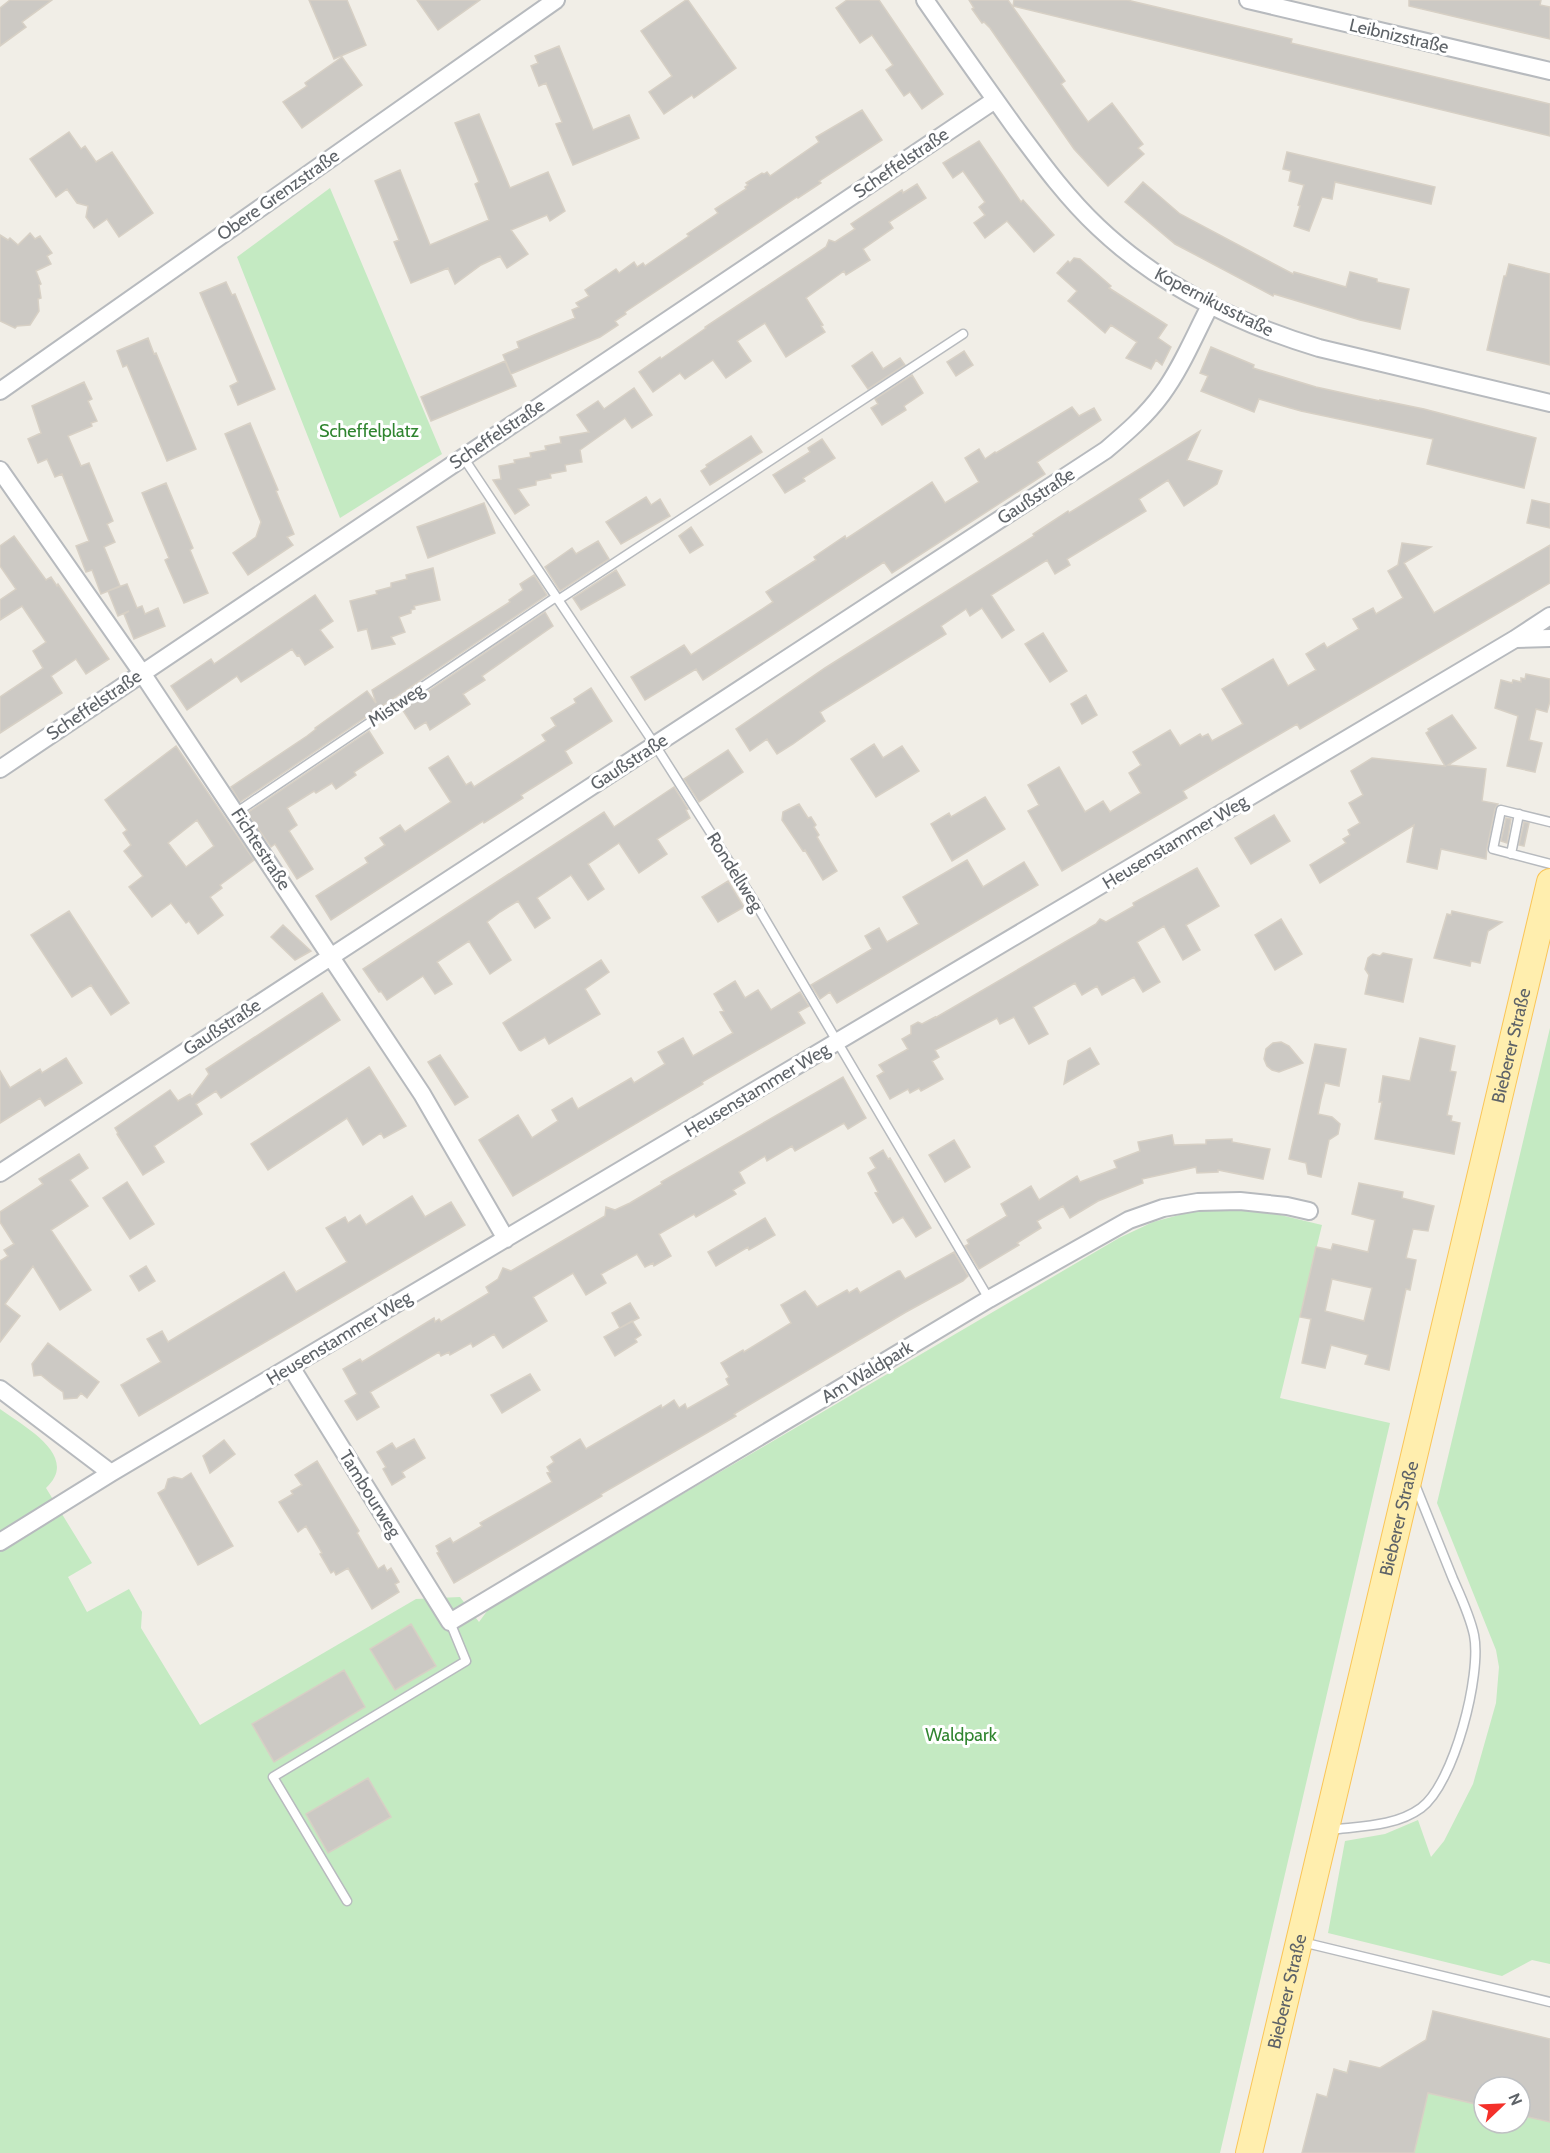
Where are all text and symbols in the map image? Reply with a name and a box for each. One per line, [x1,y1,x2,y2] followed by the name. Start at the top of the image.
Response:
[1347,14,1451,58] street label: Leibnizstraße
[849,123,953,203] street label: Scheffelstraße
[213,145,343,245] street label: Obere Grenzstraße
[1151,263,1277,341] street label: Kopernikusstraße
[445,394,549,474] street label: Scheffelstraße
[319,420,420,442] park label: Scheffelplatz
[993,463,1079,529] street label: Gaußstraße
[42,665,146,745] street label: Scheffelstraße
[364,678,429,732] street label: Mistweg
[586,729,672,795] street label: Gaußstraße
[1099,790,1252,894] street label: Heusenstammer Weg
[226,804,296,894] street label: Fichtestraße
[702,828,769,917] street label: Rondellweg
[1487,986,1535,1105] street label: Bieberer Straße
[179,994,265,1060] street label: Gaußstraße
[681,1038,834,1142] street label: Heusenstammer Weg
[263,1286,416,1390] street label: Heusenstammer Weg
[817,1336,917,1408] street label: Am Waldpark
[334,1446,406,1543] street label: Tambourweg
[1375,1459,1423,1578] street label: Bieberer Straße
[925,1724,998,1746] park label: Waldpark
[1263,1932,1311,2051] street label: Bieberer Straße
[1472,2075,1532,2135] north arrow
[1504,2090,1526,2108] text: N

